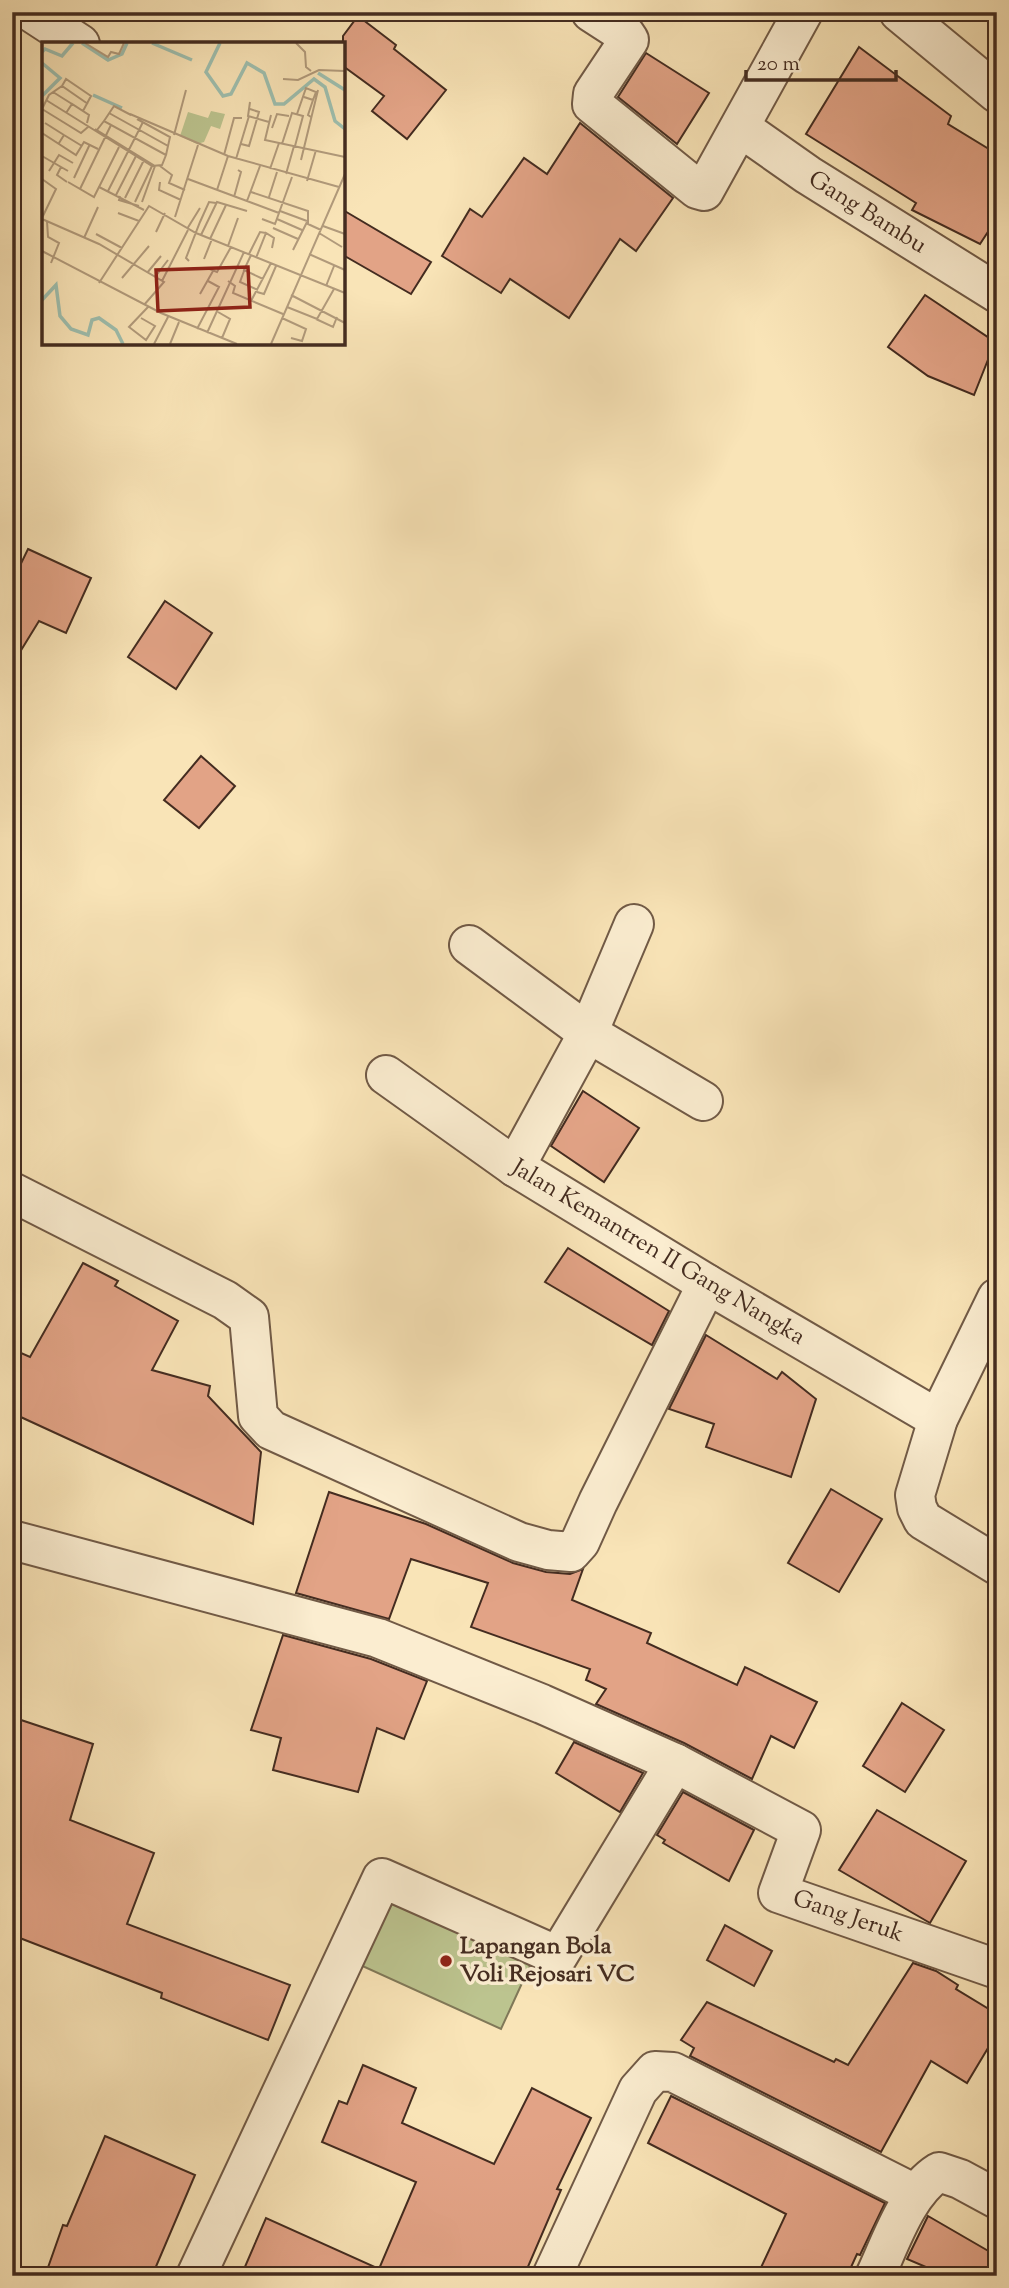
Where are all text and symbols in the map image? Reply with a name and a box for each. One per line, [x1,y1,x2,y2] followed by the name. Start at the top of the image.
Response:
[746,38,897,82] scale bar
[42,42,345,345] inset map
[757,50,800,80] text: 20 m
[801,163,933,263] street label: Gang Bambu
[503,1151,811,1354] street label: Jalan Kemantren II Gang Nangka
[788,1882,908,1952] street label: Gang Jeruk
[460,1930,635,1992] place label: Lapangan Bola Voli Rejosari VC
[438,1953,454,1969] marker: Lapangan Bola Voli Rejosari VC

